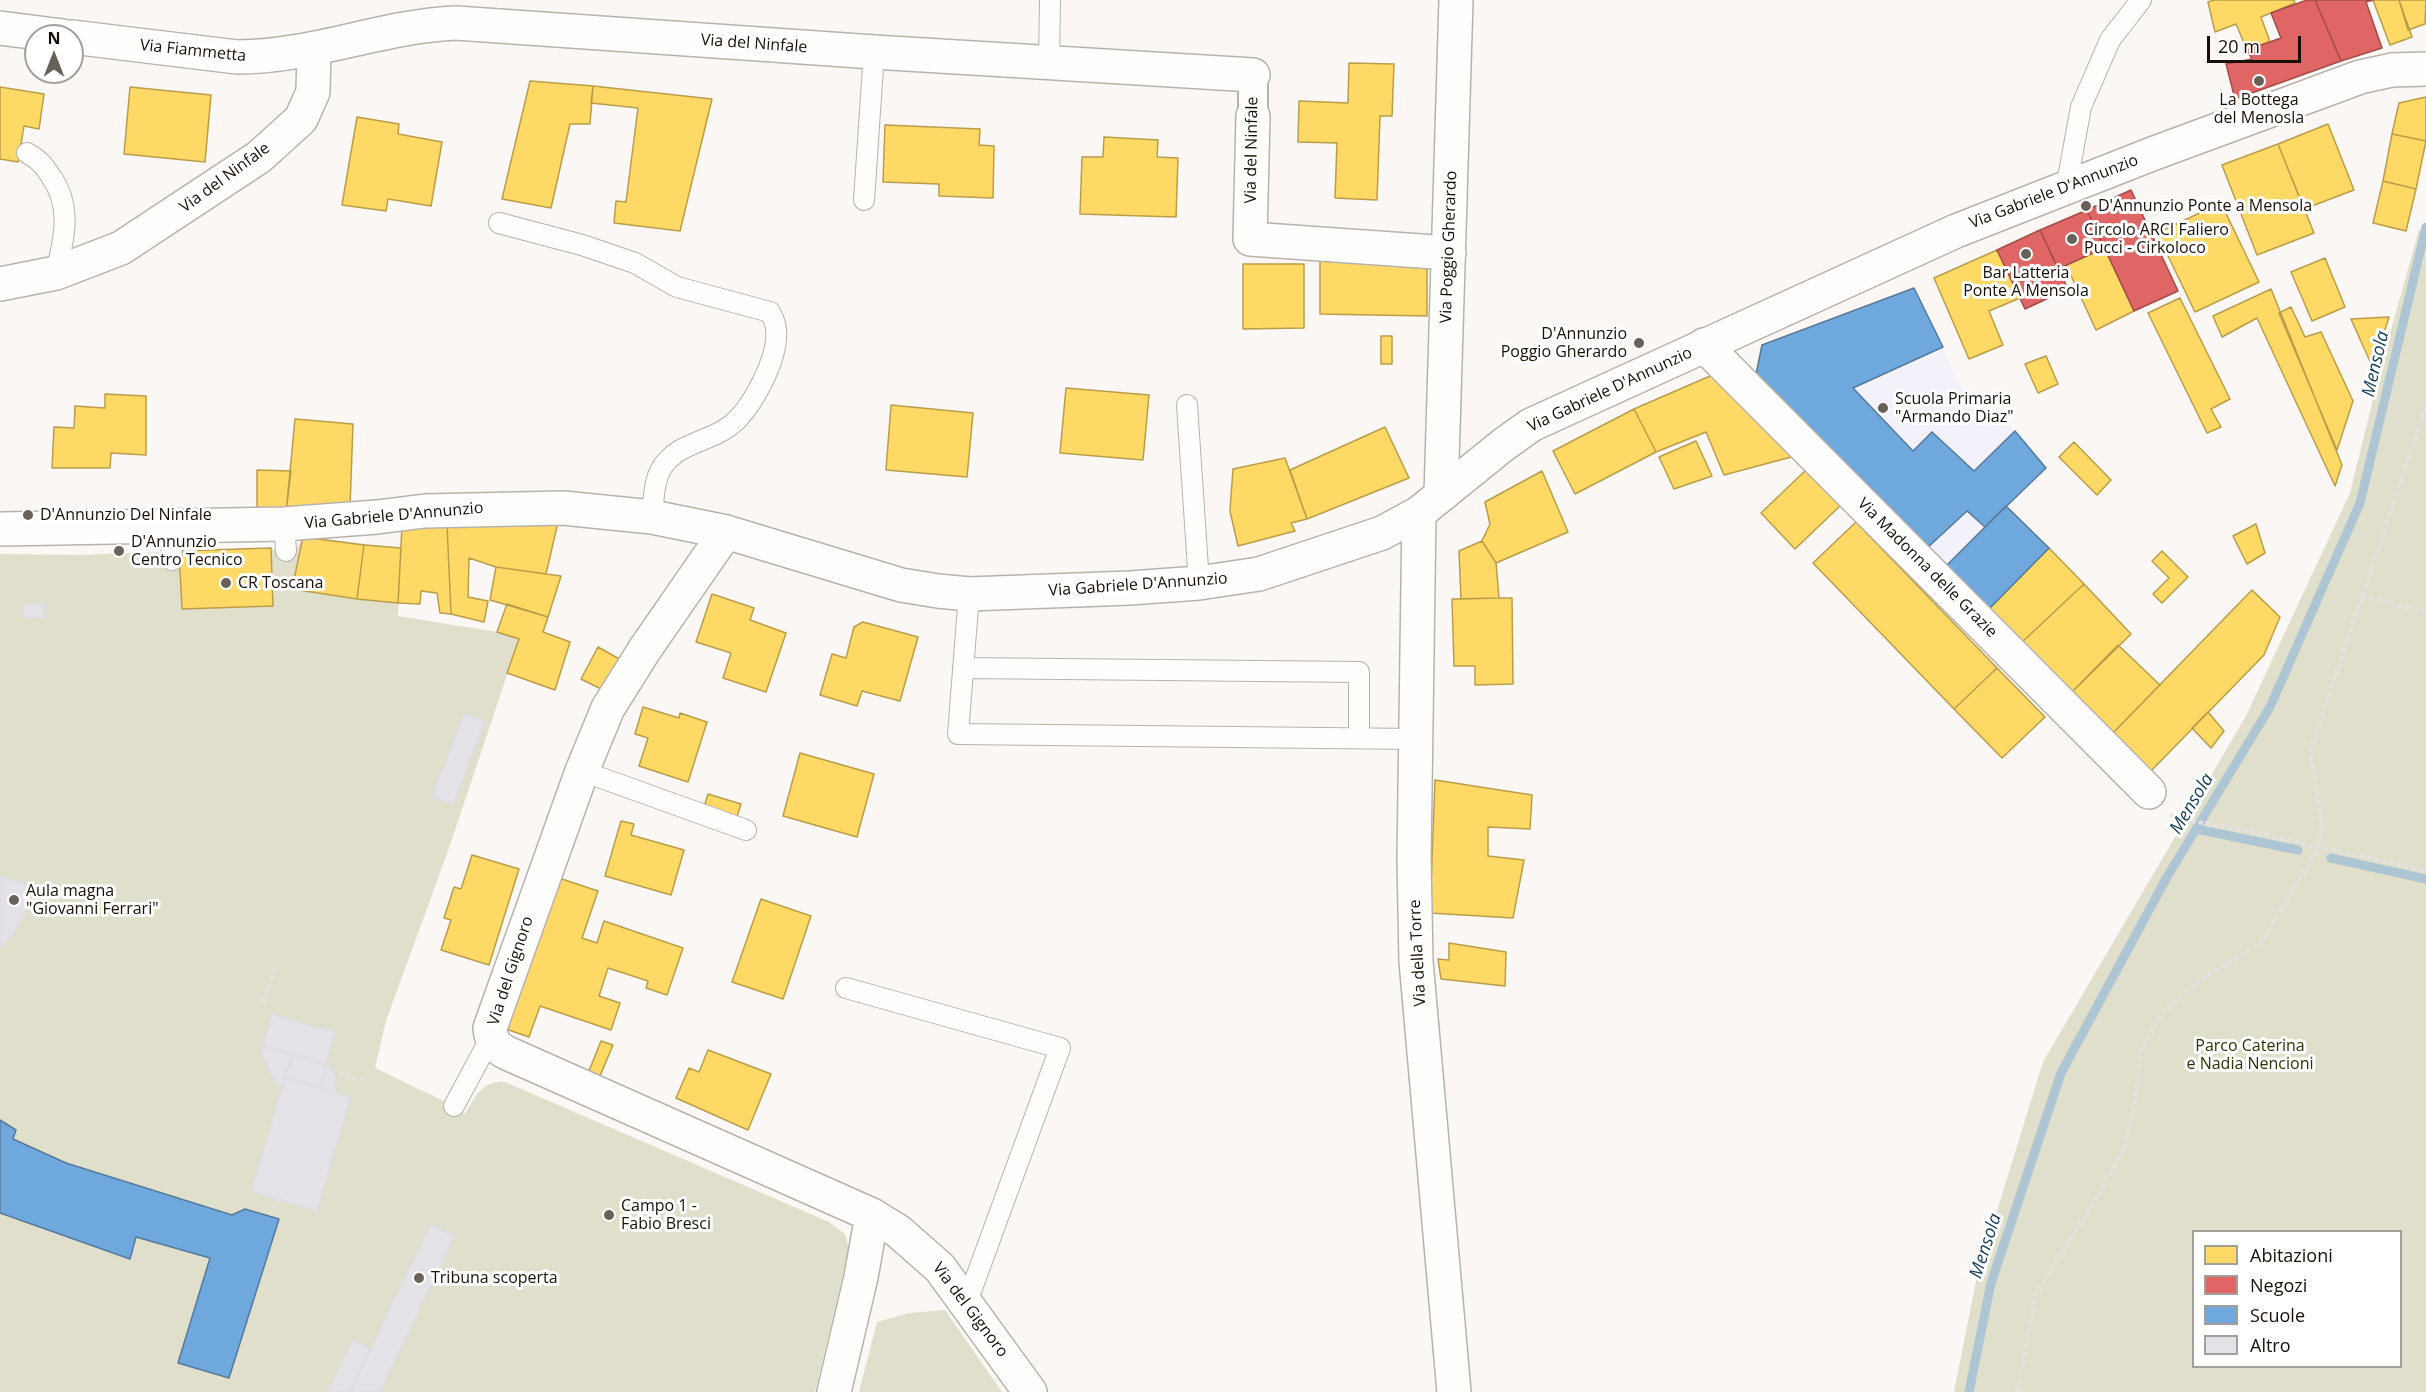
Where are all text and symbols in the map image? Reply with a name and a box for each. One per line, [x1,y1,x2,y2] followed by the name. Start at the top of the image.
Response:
[24,24,84,84] north arrow
[2210,24,2304,62] scale bar
[47,27,61,49] text: N
[700,31,808,57] street label: Via del Ninfale
[2218,34,2260,58] text: 20 m
[139,36,247,66] street label: Via Fiammetta
[2252,74,2266,88] marker: La Bottega del Menosla
[2214,90,2304,128] place label: La Bottega del Menosla
[1241,96,1263,204] street label: Via del Ninfale
[176,139,274,217] street label: Via del Ninfale
[1967,151,2141,233] street label: Via Gabriele D'Annunzio
[1437,170,1461,324] street label: Via Poggio Gherardo
[2098,196,2312,216] place label: D'Annunzio Ponte a Mensola
[2079,199,2093,213] marker: D'Annunzio Ponte a Mensola
[2084,220,2229,258] place label: Circolo ARCI Faliero Pucci - Cirkoloco
[2065,232,2079,246] marker: Circolo ARCI Faliero Pucci - Cirkoloco
[2019,247,2033,261] marker: Bar Latteria Ponte A Mensola
[1963,263,2089,301] place label: Bar Latteria Ponte A Mensola
[1501,324,1627,362] place label: D'Annunzio Poggio Gherardo
[2358,329,2394,399] water label: Mensola
[1632,336,1646,350] marker: D'Annunzio Poggio Gherardo
[1525,343,1695,437] street label: Via Gabriele D'Annunzio
[1895,389,2014,427] place label: Scuola Primaria "Armando Diaz"
[1876,401,1890,415] marker: Scuola Primaria "Armando Diaz"
[1853,494,2001,642] street label: Via Madonna delle Grazie
[304,499,484,533] street label: Via Gabriele D'Annunzio
[40,505,212,525] place label: D'Annunzio Del Ninfale
[21,508,35,522] marker: D'Annunzio Del Ninfale
[131,532,242,570] place label: D'Annunzio Centro Tecnico
[112,544,126,558] marker: D'Annunzio Centro Tecnico
[1048,569,1228,601] street label: Via Gabriele D'Annunzio
[238,573,323,593] place label: CR Toscana
[219,576,233,590] marker: CR Toscana
[2165,770,2219,838] water label: Mensola
[26,881,159,919] place label: Aula magna "Giovanni Ferrari"
[7,893,21,907] marker: Aula magna "Giovanni Ferrari"
[1406,899,1430,1007] street label: Via della Torre
[484,914,538,1028] street label: Via del Gignoro
[2187,1036,2313,1074] park label: Parco Caterina e Nadia Nencioni
[621,1196,711,1234] place label: Campo 1 - Fabio Bresci
[602,1208,616,1222] marker: Campo 1 - Fabio Bresci
[1965,1211,2007,1281] water label: Mensola
[2192,1230,2402,1368] legend
[2250,1243,2333,1267] text: Abitazioni
[928,1259,1012,1361] street label: Via del Gignoro
[431,1268,558,1288] place label: Tribuna scoperta
[412,1271,426,1285] marker: Tribuna scoperta
[2250,1273,2307,1297] text: Negozi
[2250,1303,2305,1327] text: Scuole
[2250,1333,2291,1357] text: Altro

